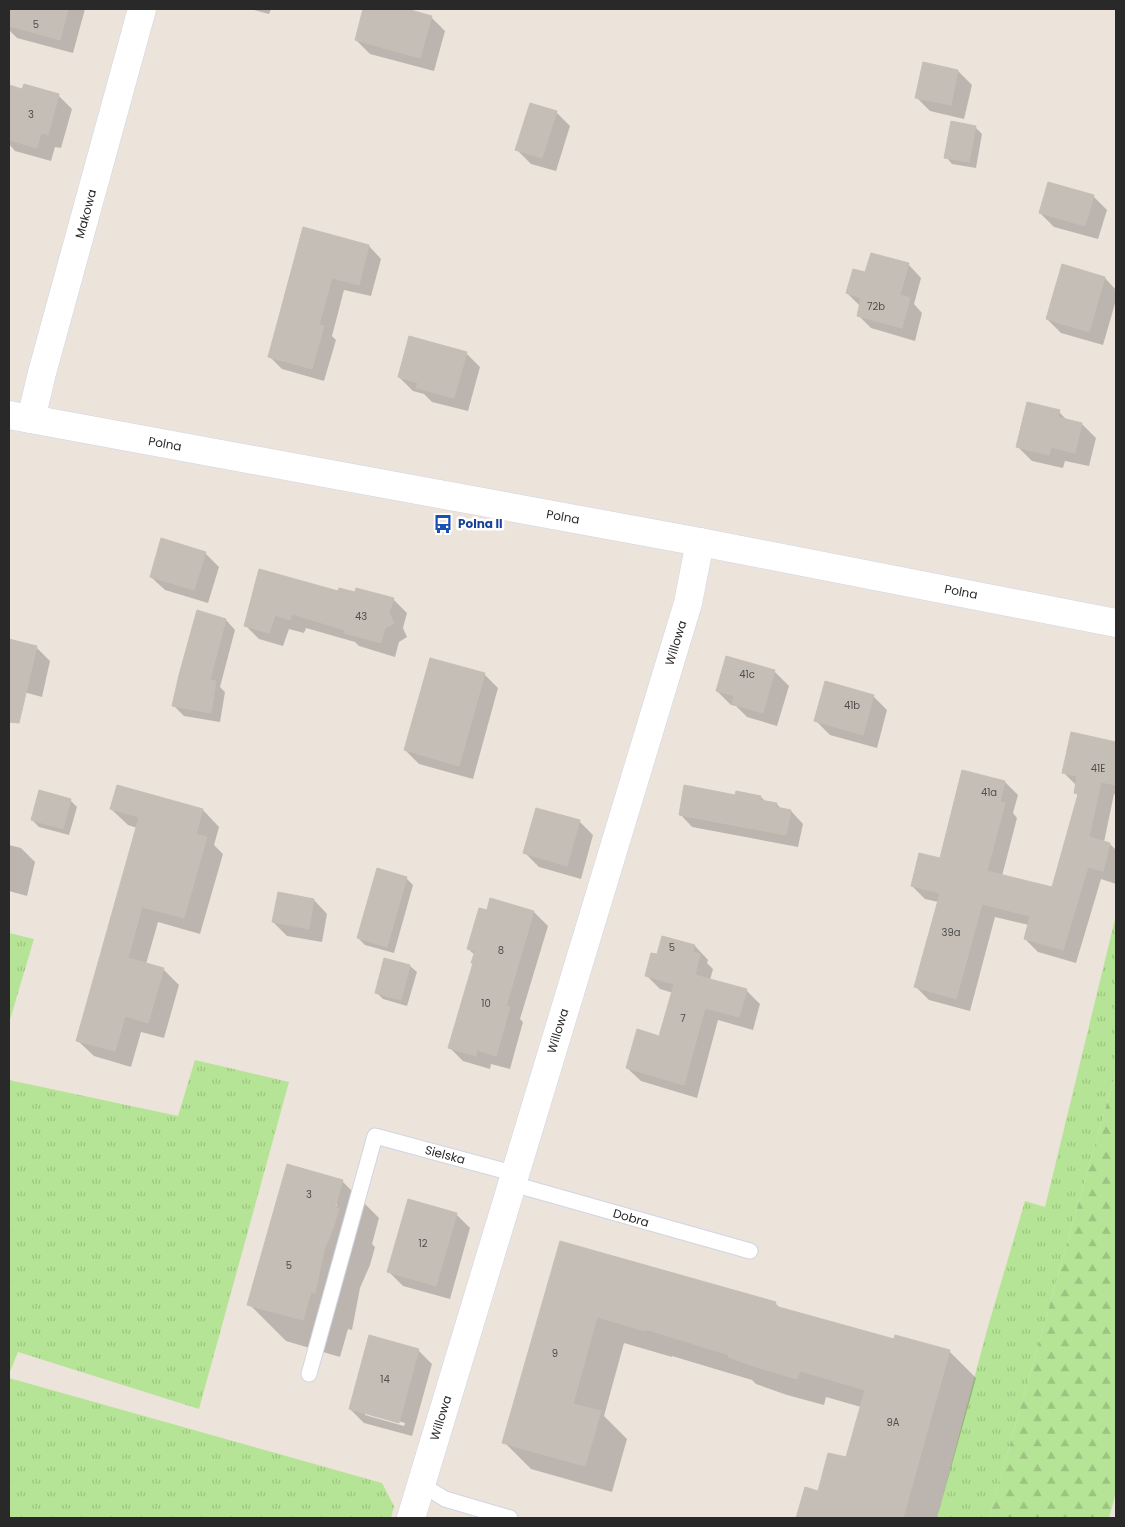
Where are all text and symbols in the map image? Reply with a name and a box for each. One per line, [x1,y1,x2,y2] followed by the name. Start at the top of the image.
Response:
[33,17,39,32] house number: 5
[28,107,34,122] house number: 3
[71,187,100,240] street label: Makowa
[867,299,885,314] house number: 72b
[147,432,183,455] street label: Polna
[545,505,581,528] street label: Polna
[432,513,454,535] bus stop icon: Polna II
[458,515,503,532] place label: Polna II
[943,580,979,603] street label: Polna
[355,609,367,624] house number: 43
[661,618,690,667] street label: Willowa
[739,667,755,682] house number: 41c
[844,698,860,713] house number: 41b
[1091,761,1105,776] house number: 41E
[981,785,997,800] house number: 41a
[942,925,960,940] house number: 39a
[669,940,675,955] house number: 5
[498,943,504,958] house number: 8
[481,996,491,1011] house number: 10
[543,1006,572,1055] street label: Willowa
[680,1011,686,1026] house number: 7
[423,1141,467,1168] street label: Sielska
[306,1187,312,1202] house number: 3
[611,1204,651,1231] street label: Dobra
[419,1236,428,1251] house number: 12
[286,1258,292,1273] house number: 5
[552,1346,558,1361] house number: 9
[380,1372,390,1387] house number: 14
[426,1393,455,1442] street label: Willowa
[886,1415,900,1430] house number: 9A

